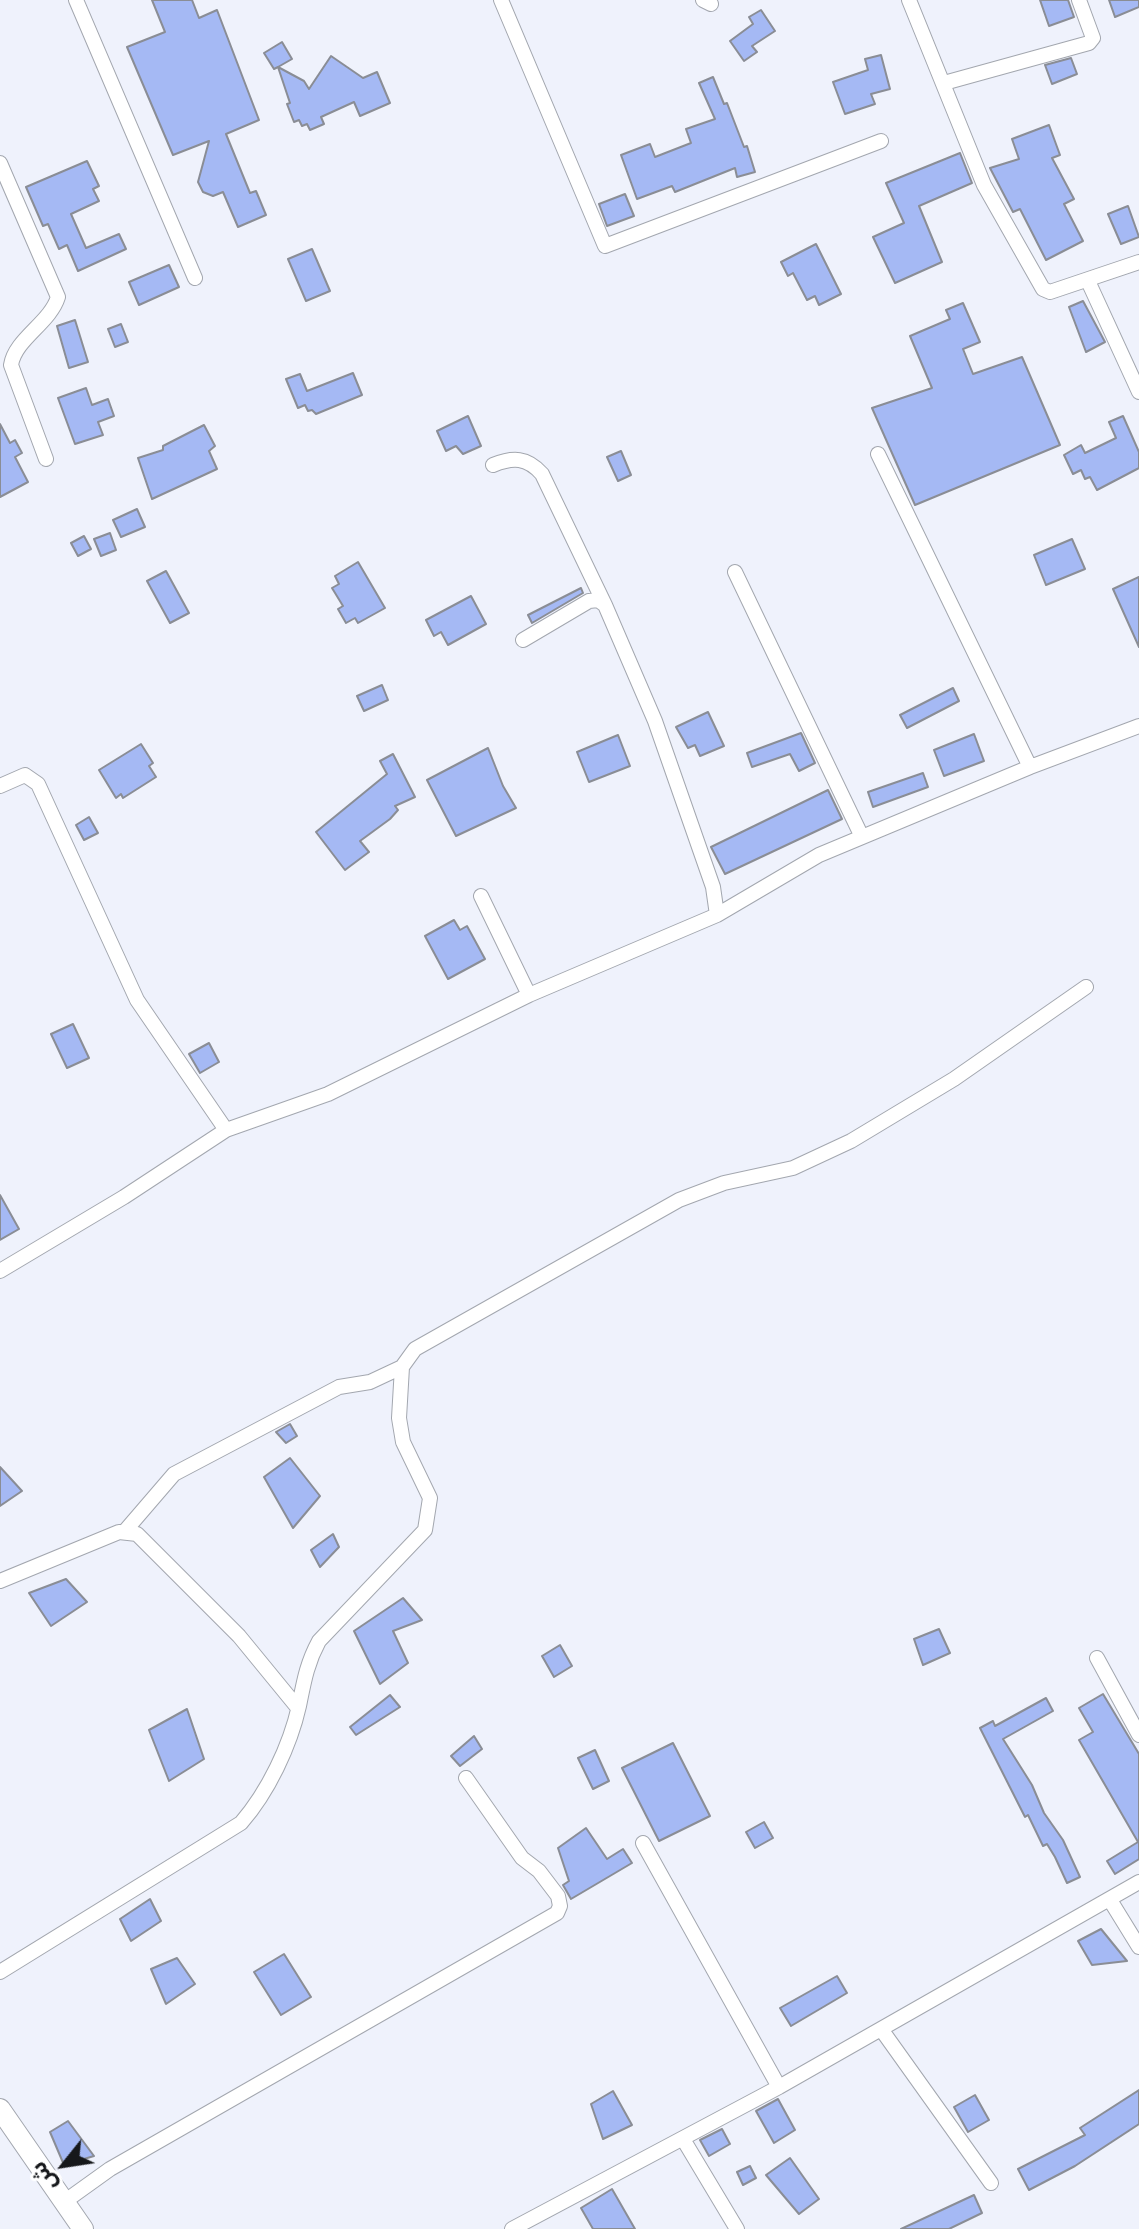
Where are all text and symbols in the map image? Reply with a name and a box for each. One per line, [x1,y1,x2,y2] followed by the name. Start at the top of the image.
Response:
[24,2125,104,2205] north arrow
[24,2157,62,2197] text: ش

